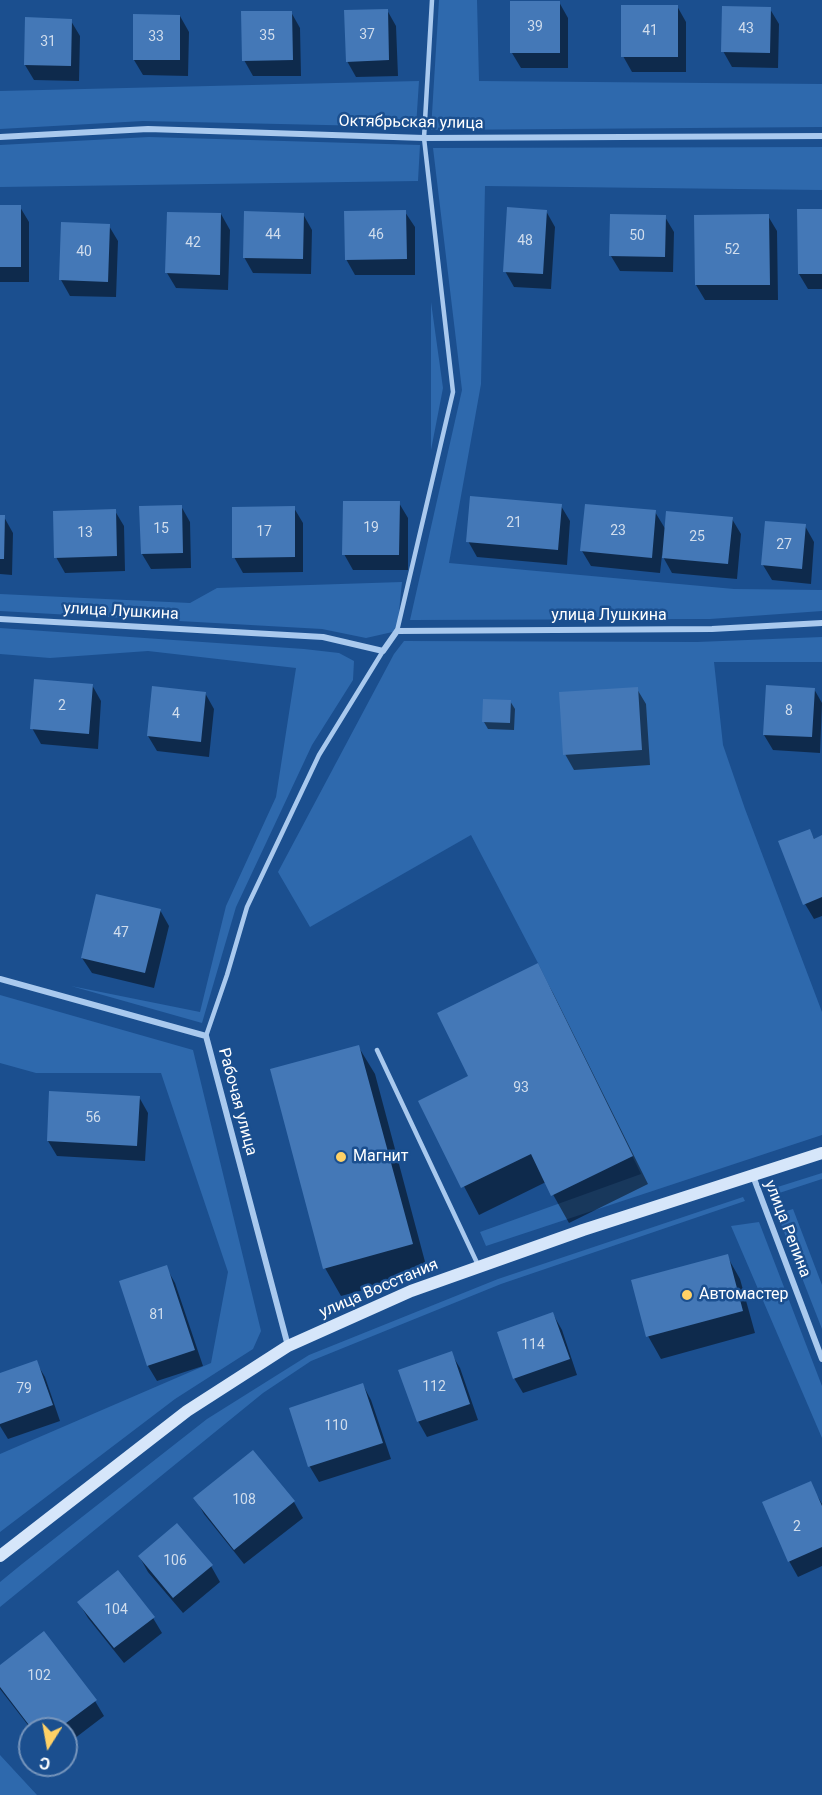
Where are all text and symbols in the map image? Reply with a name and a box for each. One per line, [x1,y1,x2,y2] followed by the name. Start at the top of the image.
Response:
[527,19,543,35] house number: 39
[738,21,754,37] house number: 43
[642,23,658,39] house number: 41
[359,27,375,43] house number: 37
[259,28,275,44] house number: 35
[148,29,164,45] house number: 33
[40,34,56,50] house number: 31
[338,112,484,134] street label: Октябрьская улица
[265,227,281,243] house number: 44
[368,227,384,243] house number: 46
[629,228,645,244] house number: 50
[517,233,533,249] house number: 48
[185,235,201,251] house number: 42
[724,242,740,258] house number: 52
[76,244,92,260] house number: 40
[506,515,522,531] house number: 21
[363,520,379,536] house number: 19
[153,521,169,537] house number: 15
[610,523,626,539] house number: 23
[256,524,272,540] house number: 17
[77,525,93,541] house number: 13
[689,529,705,545] house number: 25
[776,537,792,553] house number: 27
[63,599,179,625] street label: улица Лушкина
[551,606,667,626] street label: улица Лушкина
[58,698,66,714] house number: 2
[785,703,793,719] house number: 8
[172,706,180,722] house number: 4
[113,925,129,941] house number: 47
[213,1046,261,1158] street label: Рабочая улица
[513,1080,529,1096] house number: 93
[85,1110,101,1126] house number: 56
[353,1147,409,1167] place label: Магнит
[334,1150,348,1164] marker: Магнит
[760,1178,814,1280] street label: улица Репина
[317,1255,441,1323] street label: улица Восстания
[699,1285,788,1305] place label: Автомастер
[680,1288,694,1302] marker: Автомастер
[149,1307,165,1323] house number: 81
[521,1337,545,1353] house number: 114
[422,1379,446,1395] house number: 112
[16,1381,32,1397] house number: 79
[324,1418,348,1434] house number: 110
[232,1492,256,1508] house number: 108
[793,1519,801,1535] house number: 2
[163,1553,187,1569] house number: 106
[104,1602,128,1618] house number: 104
[27,1668,51,1684] house number: 102
[18,1717,78,1777] north arrow
[38,1753,52,1774] text: С

